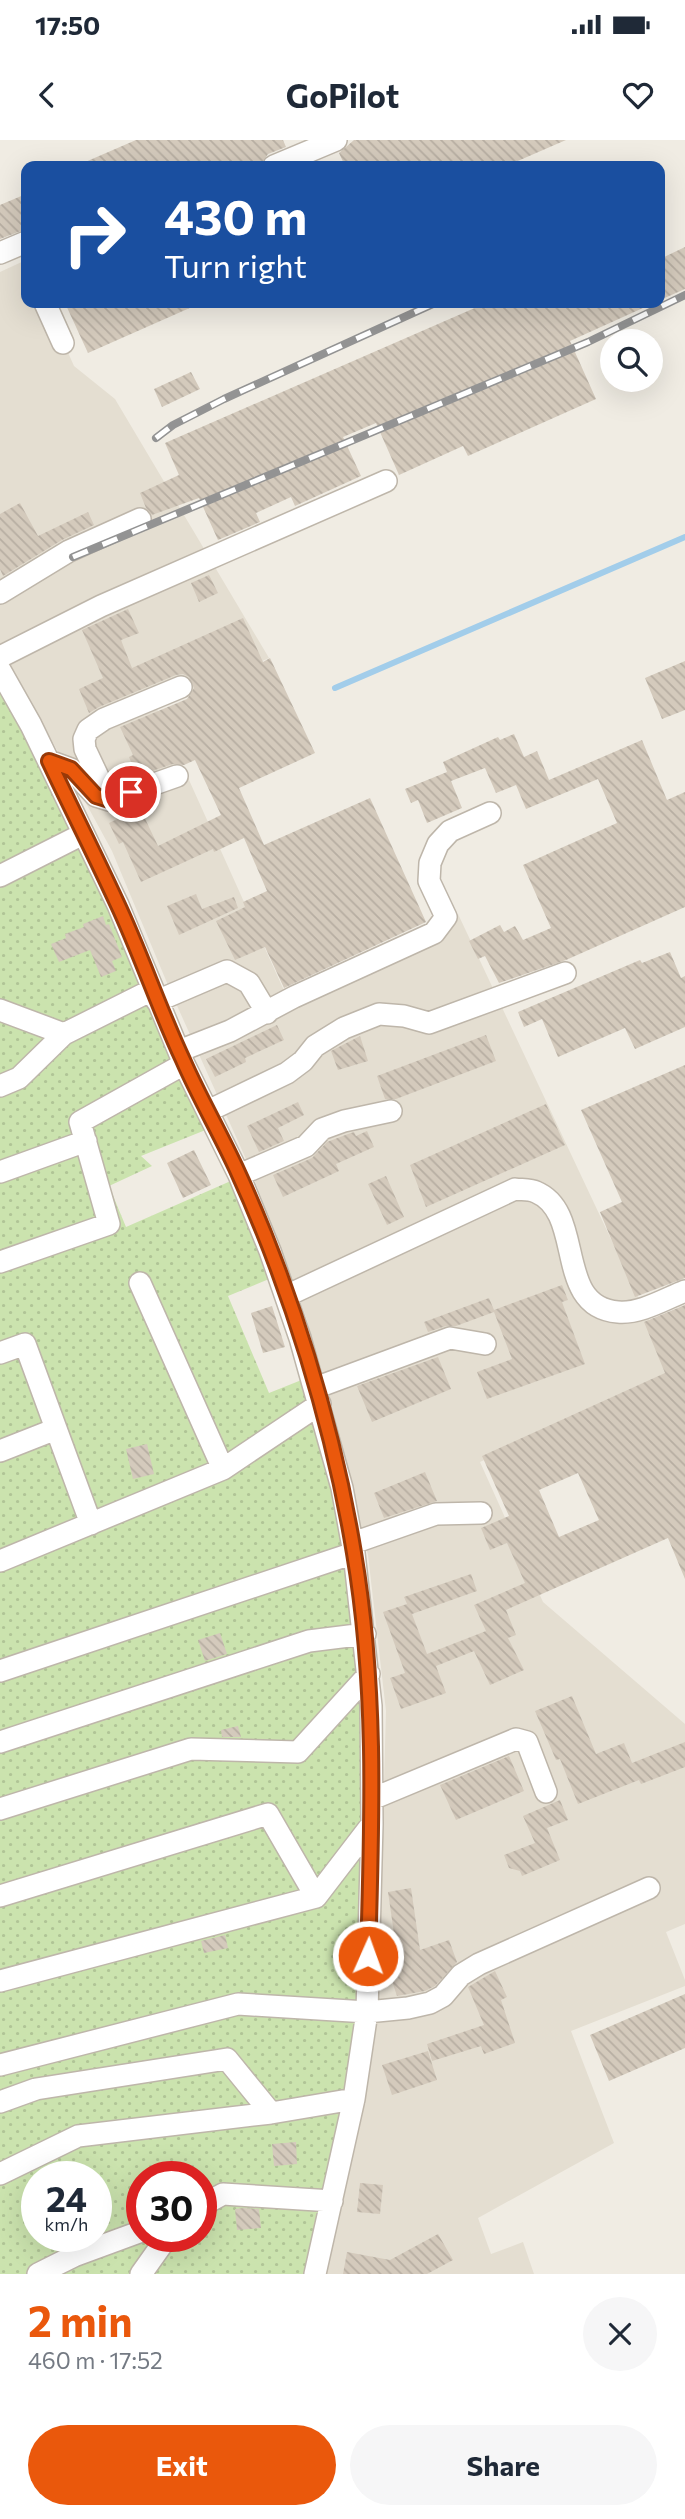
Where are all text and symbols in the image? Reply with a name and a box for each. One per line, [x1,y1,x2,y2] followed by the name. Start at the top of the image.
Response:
[35,9,100,40] text: 17:50
[286,75,399,115] text: GoPilot
[28,76,66,114] icon: back
[619,76,657,114] icon: heart
[164,185,307,245] text: 430 m
[49,189,140,280] icon: right
[164,245,307,285] text: Turn right
[600,329,663,392] map controls
[600,329,663,392] button: search
[101,762,161,822] pin
[112,773,150,811] icon: arrive
[331,1919,405,1993] position arrow
[126,2161,217,2252] speed limit sign: 30
[46,2176,87,2219] text: 24
[45,2213,88,2235] text: km/h
[28,2294,133,2346] text: 2 min
[583,2297,657,2371] button: close
[28,2346,163,2374] text: 460 m · 17:52
[28,2425,336,2505] button: Exit
[350,2425,657,2505] button: Share

